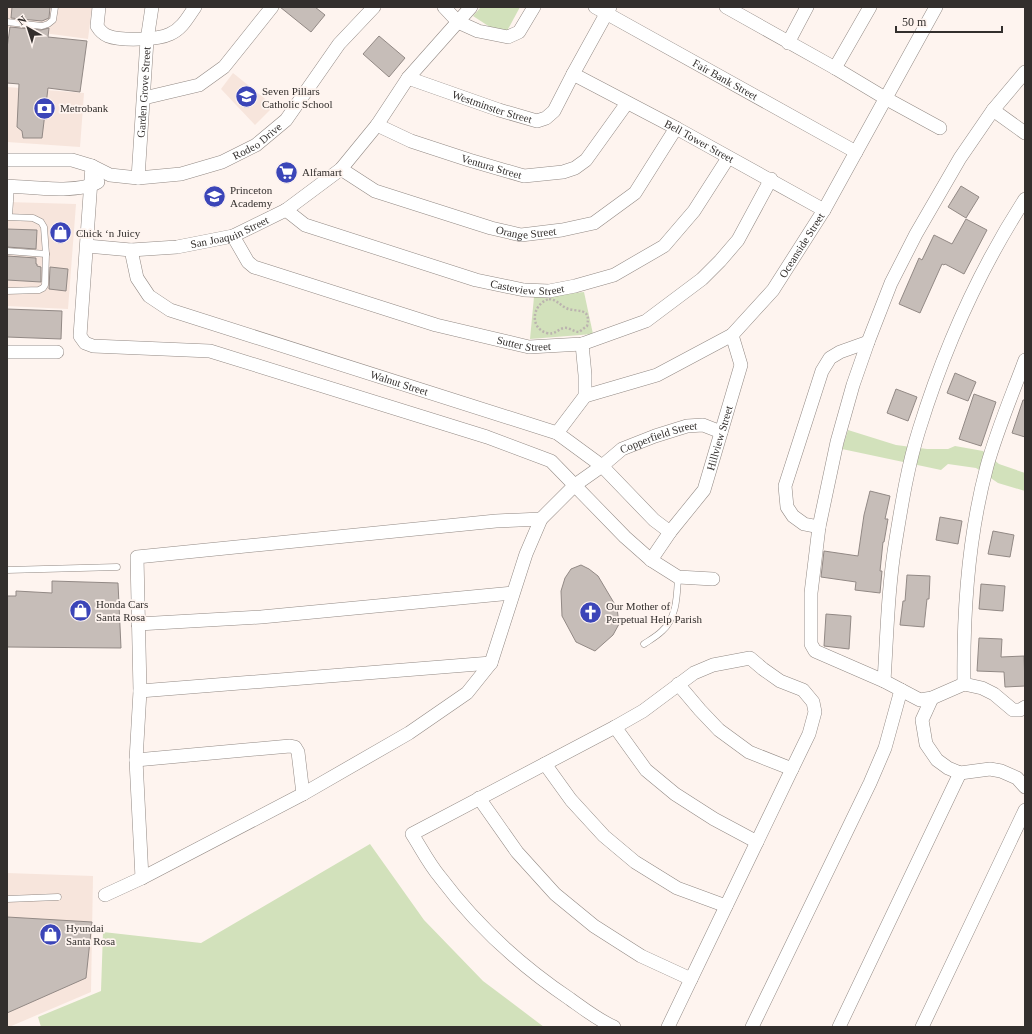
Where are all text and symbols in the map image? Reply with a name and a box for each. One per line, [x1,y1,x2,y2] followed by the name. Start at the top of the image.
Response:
[8,8,48,48] north arrow
[896,8,1002,34] scale bar
[15,13,29,27] text: N
[902,15,927,29] text: 50 m
[135,46,153,138] street label: Garden Grove Street
[691,57,760,102] street label: Fair Bank Street
[233,84,259,110] school or university icon: Seven Pillars Catholic School
[262,85,333,110] place label: Seven Pillars Catholic School
[451,88,533,125] street label: Westminster Street
[32,95,58,121] bank icon: Metrobank
[60,102,109,114] place label: Metrobank
[663,117,736,165] street label: Bell Tower Street
[231,120,284,162] street label: Rodeo Drive
[460,152,523,181] street label: Ventura Street
[274,159,300,185] supermarket icon: Alfamart
[302,166,342,178] place label: Alfamart
[201,183,227,209] school or university icon: Princeton Academy
[230,184,273,209] place label: Princeton Academy
[777,211,827,280] street label: Oceanside Street
[189,214,270,250] street label: San Joaquin Street
[48,220,74,246] shop icon: Chick ‘n Juicy
[495,223,557,241] street label: Orange Street
[76,227,141,239] place label: Chick ‘n Juicy
[489,277,565,297] street label: Casteview Street
[496,334,551,353] street label: Sutter Street
[369,368,430,398] street label: Walnut Street
[704,404,735,472] street label: Hillview Street
[618,419,697,455] street label: Copperfield Street
[67,597,93,623] shop icon: Honda Cars Santa Rosa
[96,598,148,623] place label: Honda Cars Santa Rosa
[577,599,603,625] church icon: Our Mother of Perpetual Help Parish
[606,600,702,625] place label: Our Mother of Perpetual Help Parish
[37,921,63,947] shop icon: Hyundai Santa Rosa
[66,922,115,947] place label: Hyundai Santa Rosa

